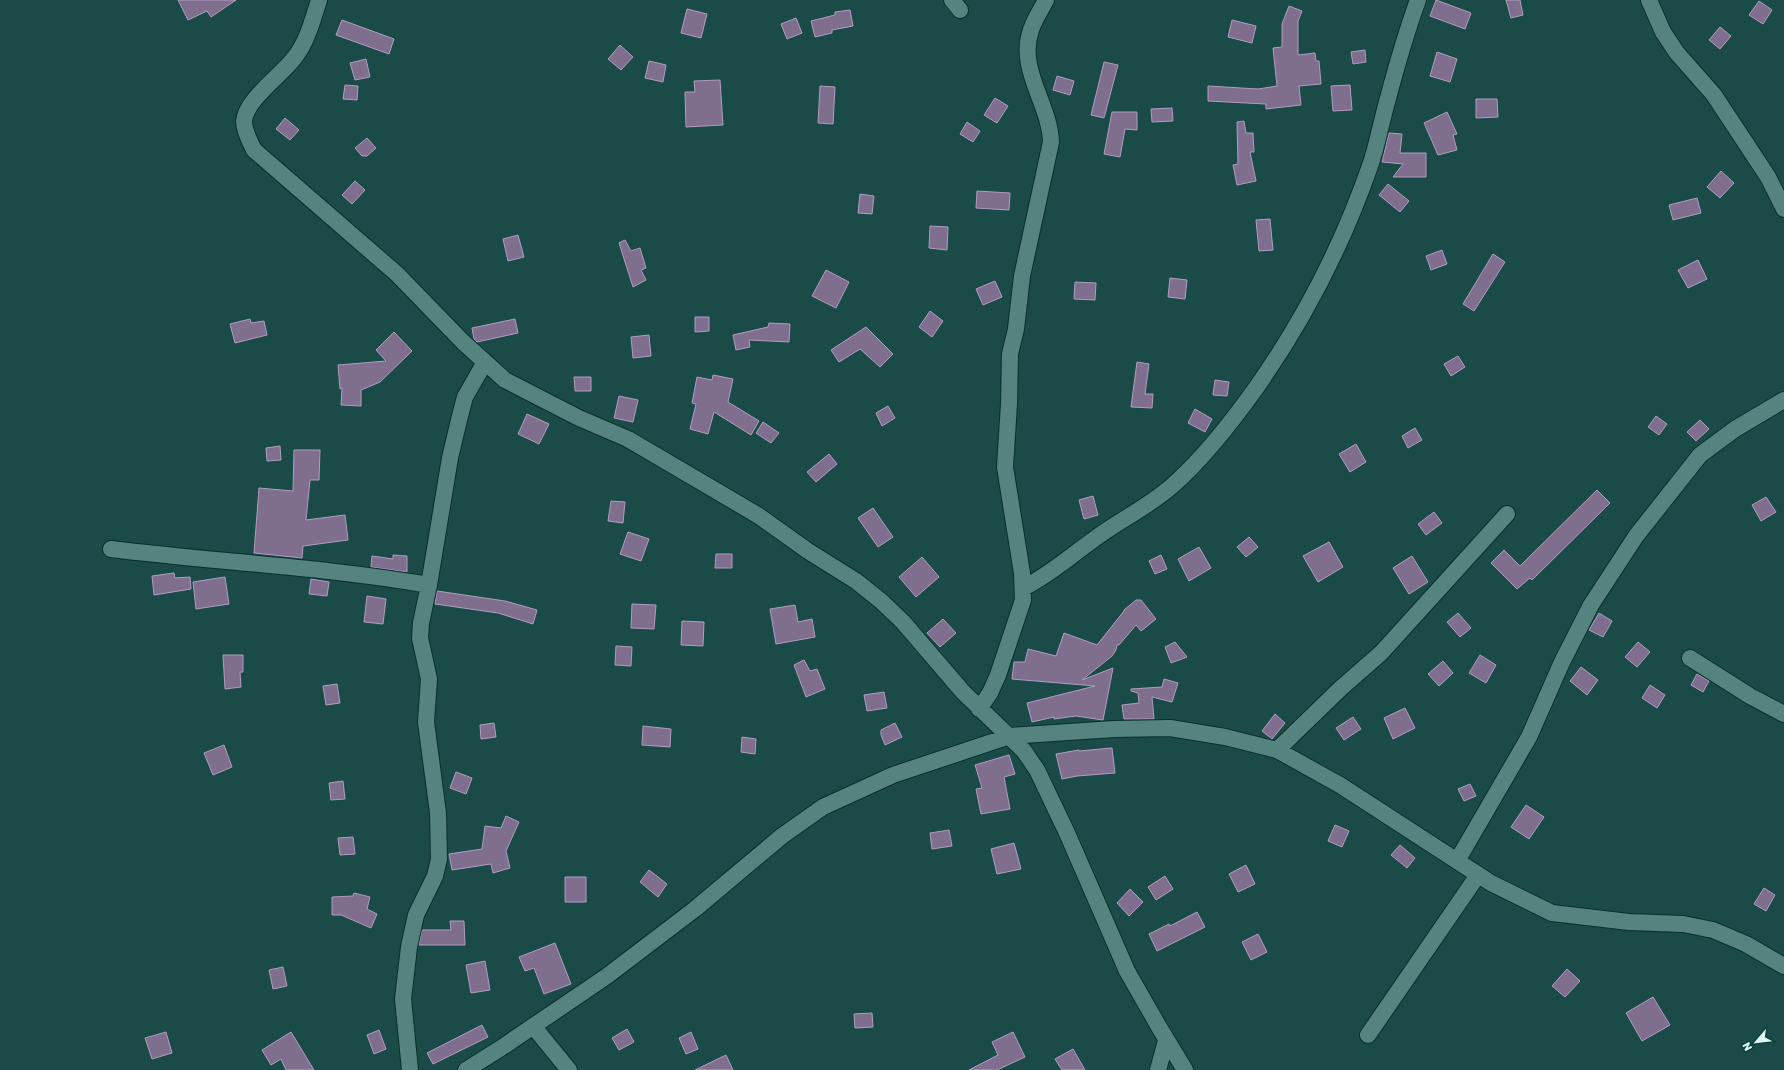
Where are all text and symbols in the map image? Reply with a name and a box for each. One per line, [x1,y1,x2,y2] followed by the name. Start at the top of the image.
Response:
[1736,1022,1776,1062] north arrow
[1740,1040,1755,1053] text: N

